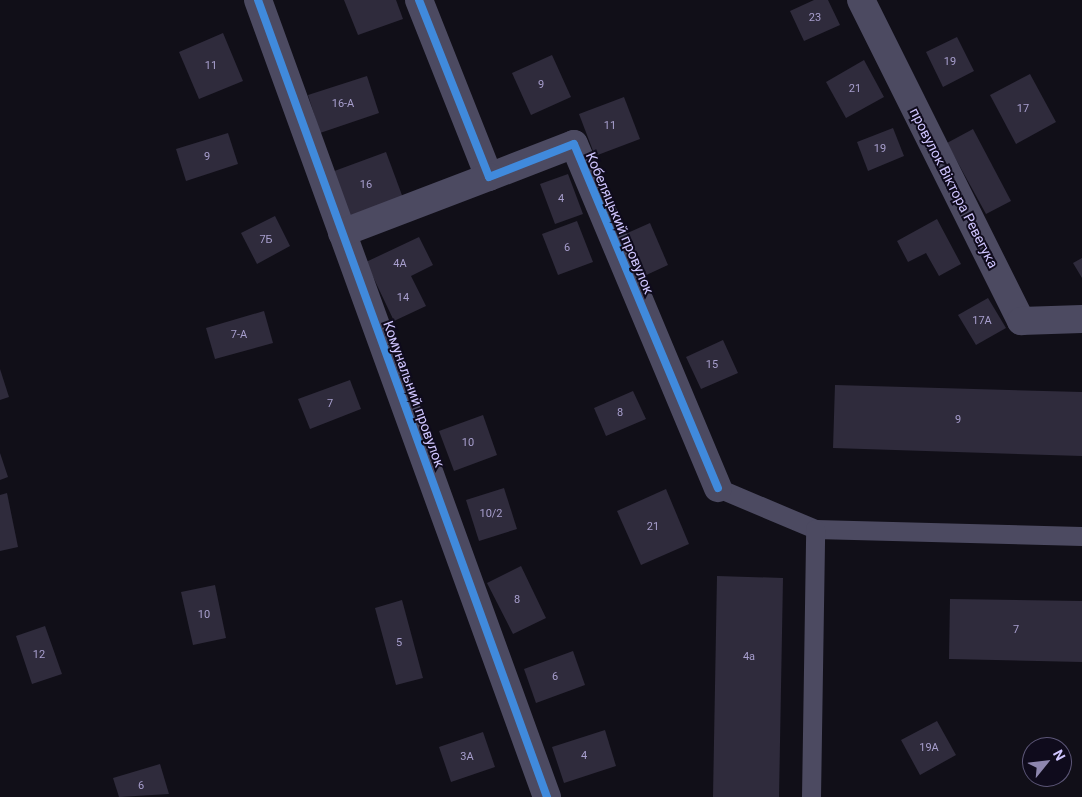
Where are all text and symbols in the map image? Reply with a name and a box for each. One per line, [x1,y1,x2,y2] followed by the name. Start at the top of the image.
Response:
[809,11,821,25] house number: 23
[944,55,956,69] house number: 19
[205,59,217,73] house number: 11
[538,78,544,92] house number: 9
[849,82,861,96] house number: 21
[332,97,354,111] house number: 16-А
[1017,102,1029,116] house number: 17
[906,105,1002,271] street label: провулок Віктора Ревегука
[604,119,616,133] house number: 11
[874,142,886,156] house number: 19
[582,149,658,297] street label: Кобеляцький провулок
[204,150,210,164] house number: 9
[360,178,372,192] house number: 16
[558,192,564,206] house number: 4
[259,233,273,247] house number: 7Б
[564,241,570,255] house number: 6
[393,257,407,271] house number: 4А
[397,291,409,305] house number: 14
[972,314,992,328] house number: 17А
[380,318,448,470] street label: Комунальний провулок
[231,328,247,342] house number: 7-А
[706,358,718,372] house number: 15
[327,397,333,411] house number: 7
[617,406,623,420] house number: 8
[955,413,961,427] house number: 9
[462,436,474,450] house number: 10
[479,507,503,521] house number: 10/2
[647,520,659,534] house number: 21
[514,593,520,607] house number: 8
[198,608,210,622] house number: 10
[1013,623,1019,637] house number: 7
[396,636,402,650] house number: 5
[33,648,45,662] house number: 12
[743,650,755,664] house number: 4а
[552,670,558,684] house number: 6
[1022,737,1072,787] north arrow
[919,741,939,755] house number: 19А
[1050,747,1069,763] text: N
[581,749,587,763] house number: 4
[460,750,474,764] house number: 3А
[138,779,144,793] house number: 6

